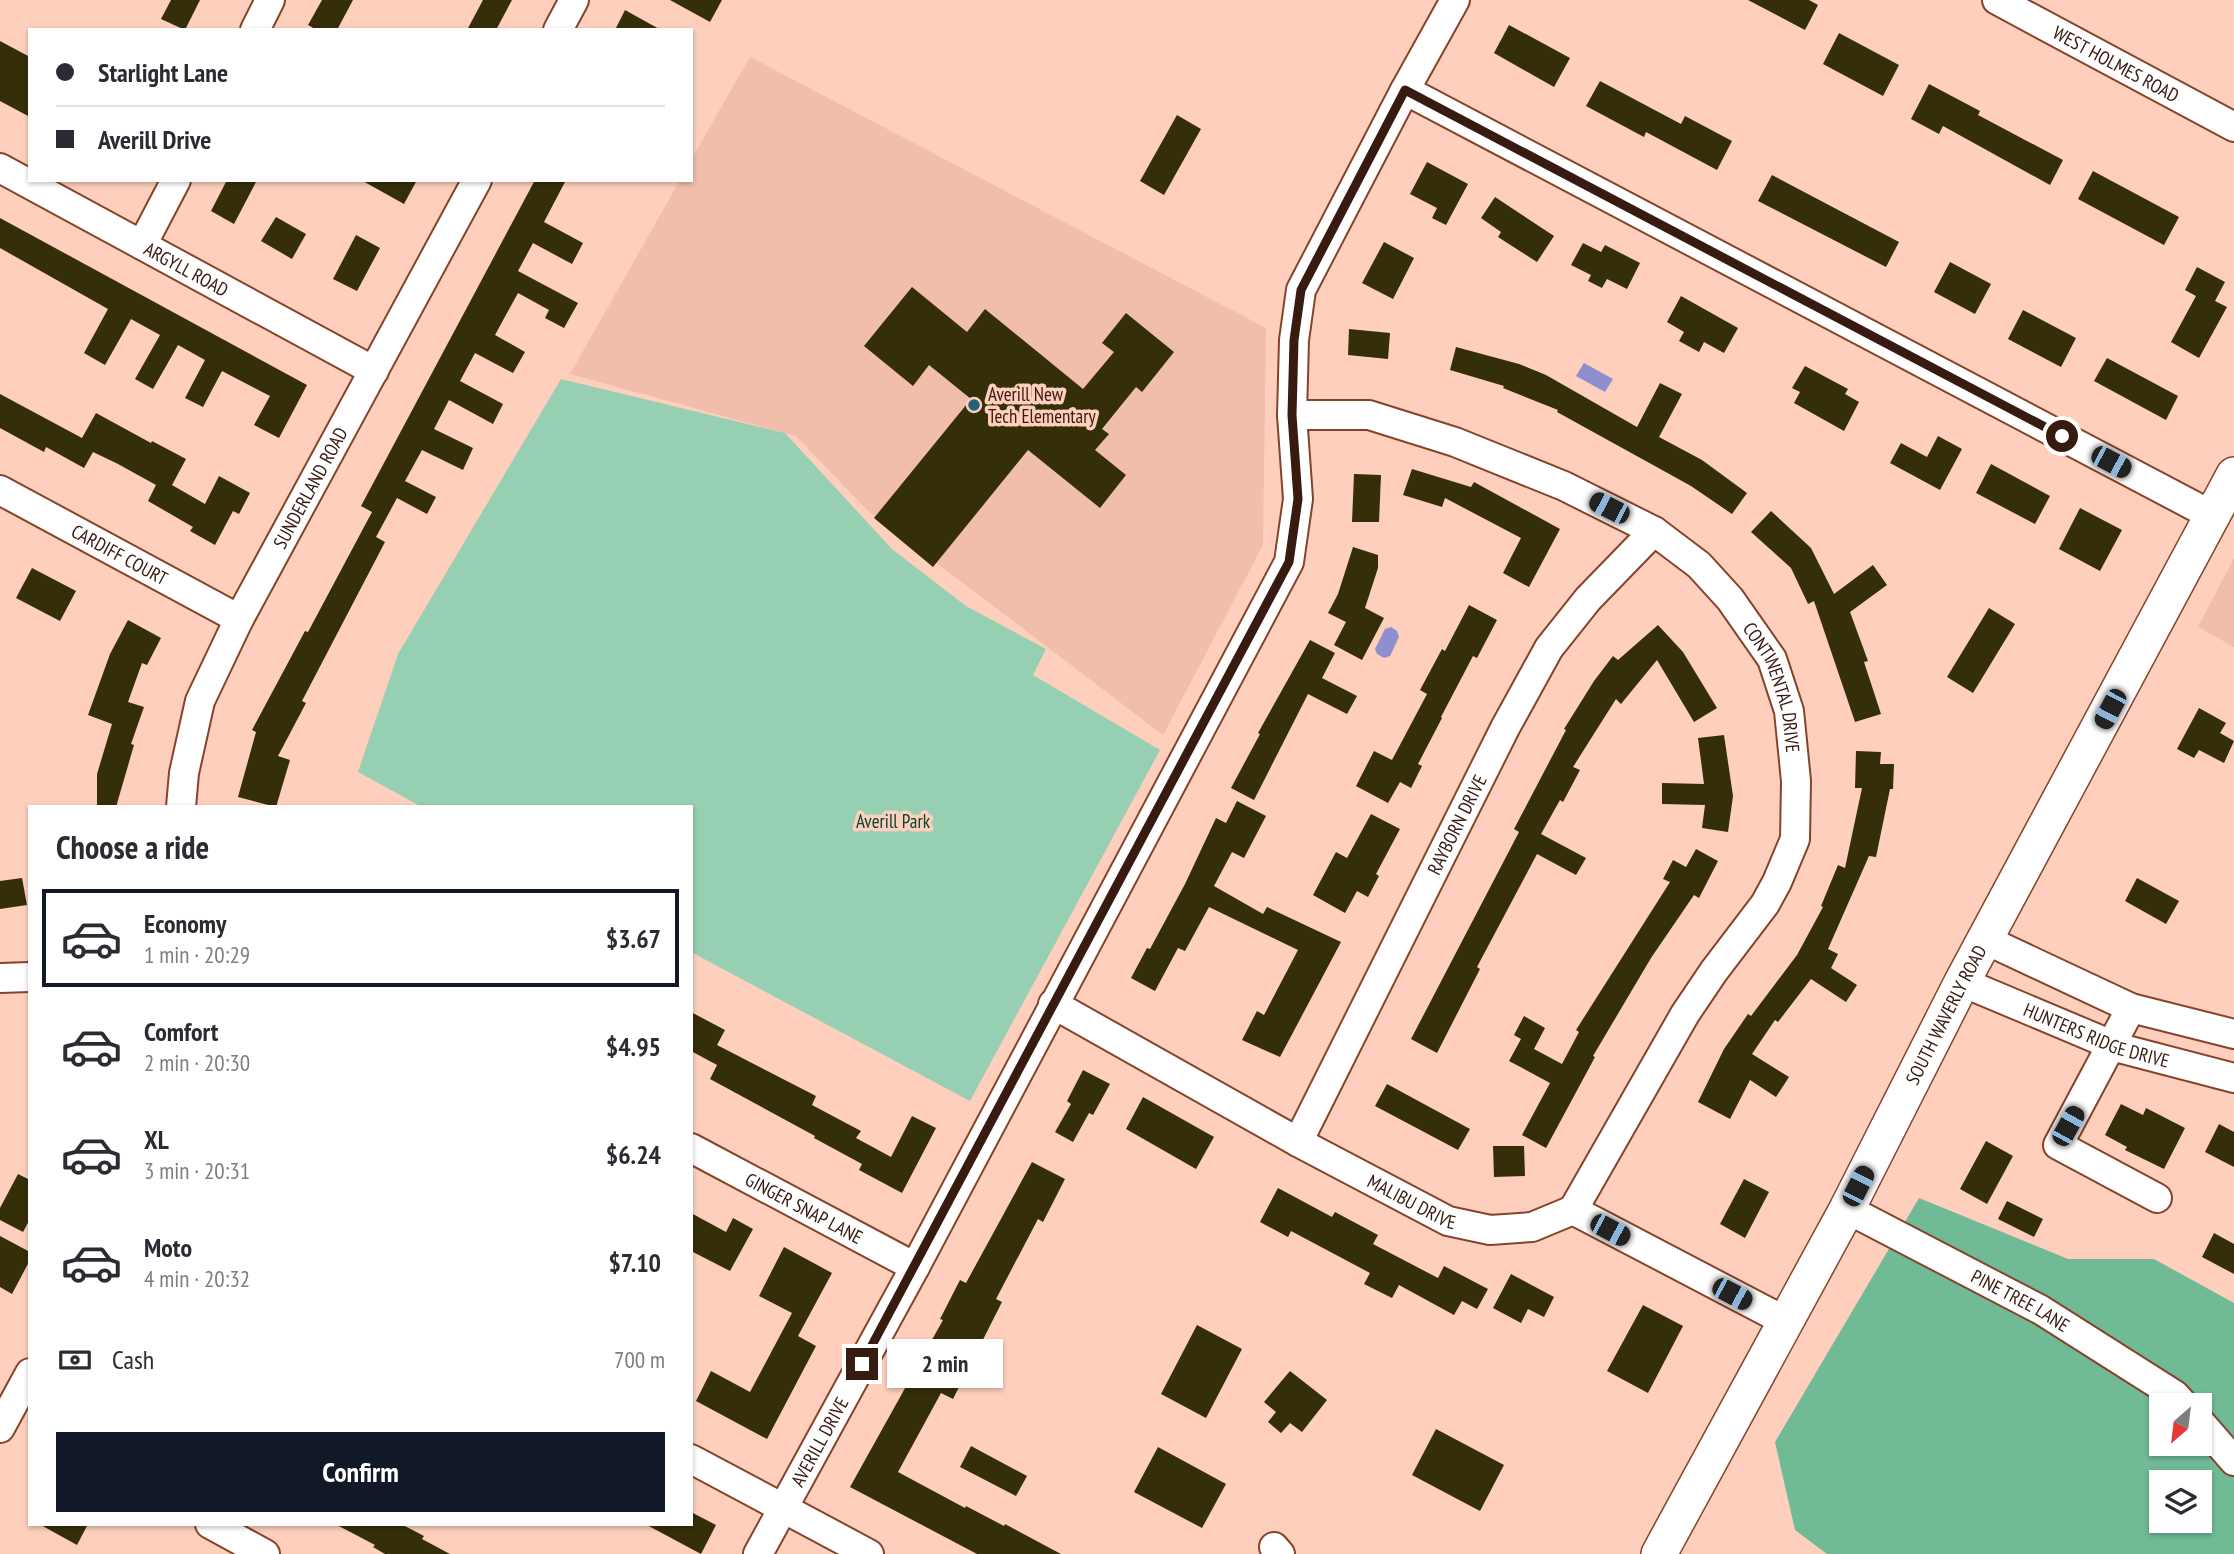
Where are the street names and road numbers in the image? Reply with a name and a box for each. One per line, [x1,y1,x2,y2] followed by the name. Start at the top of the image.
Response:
[2049,20,2183,107] street label: WEST HOLMES ROAD
[140,237,233,302] street label: ARGYLL ROAD
[268,423,353,553] street label: SUNDERLAND ROAD
[67,519,172,591] street label: CARDIFF COURT
[1738,617,1805,754] street label: CONTINENTAL DRIVE
[1422,771,1492,878] street label: RAYBORN DRIVE
[1900,941,1992,1088] street label: SOUTH WAVERLY ROAD
[2020,997,2172,1073] street label: HUNTERS RIDGE DRIVE
[741,1167,867,1249] street label: GINGER SNAP LANE
[1364,1169,1458,1234] street label: MALIBU DRIVE
[1967,1264,2074,1337] street label: PINE TREE LANE
[785,1393,854,1491] street label: AVERILL DRIVE

